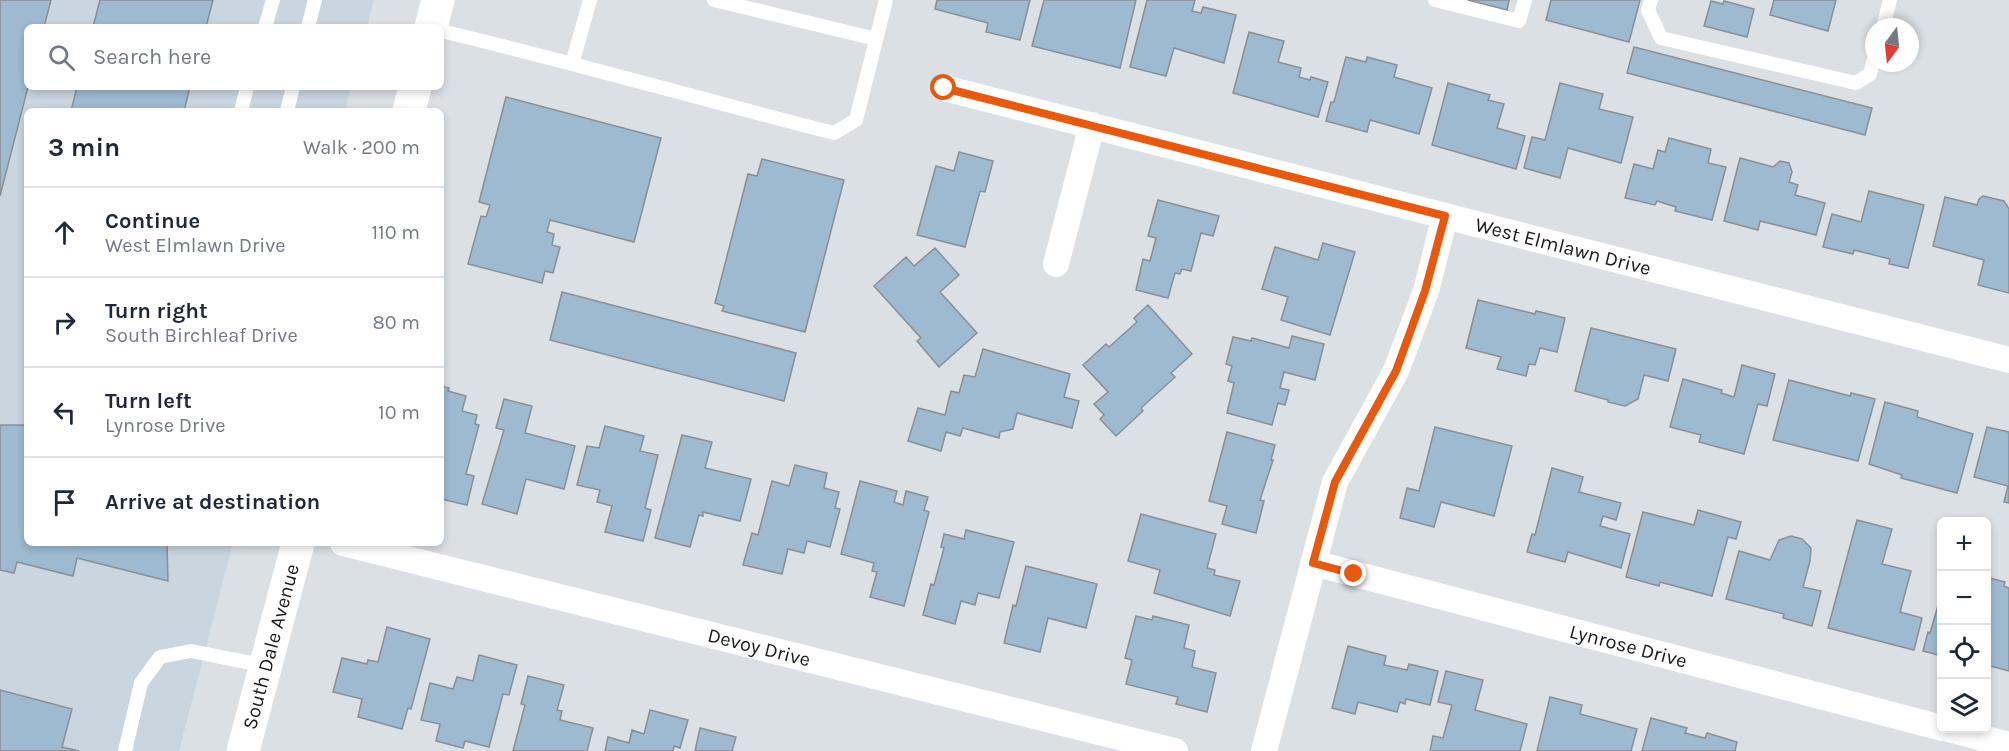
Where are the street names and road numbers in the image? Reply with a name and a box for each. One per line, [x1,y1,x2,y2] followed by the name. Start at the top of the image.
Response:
[1473,213,1653,280] street label: West Elmlawn Drive
[238,561,304,732] street label: South Dale Avenue
[1567,620,1689,673] street label: Lynrose Drive
[705,624,813,671] street label: Devoy Drive

